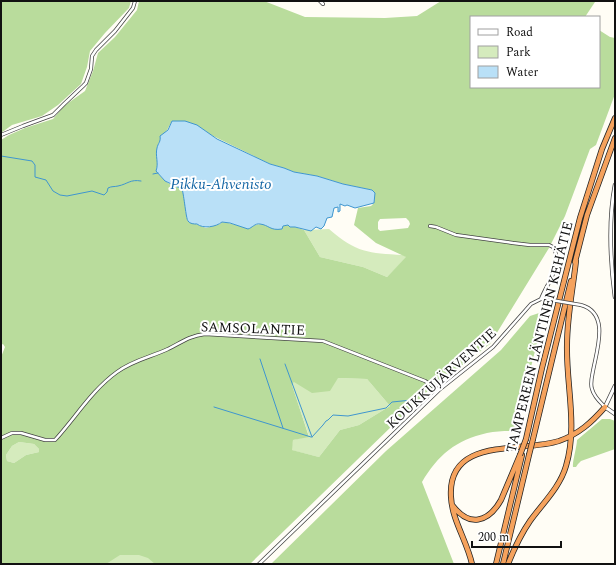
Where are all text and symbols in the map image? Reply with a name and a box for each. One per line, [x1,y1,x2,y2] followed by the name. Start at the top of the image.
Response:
[470,16,600,88] legend
[506,23,533,42] text: Road
[506,43,531,62] text: Park
[506,63,538,82] text: Water
[170,173,272,196] water label: Pikku-Ahvenisto
[501,219,578,455] street label: TAMPEREEN LÄNTINEN KEHÄTIE
[201,316,305,341] street label: SAMSOLANTIE
[382,323,501,434] street label: KOUKKUJÄRVENTIE
[472,523,561,549] scale bar
[478,528,509,547] text: 200 m

